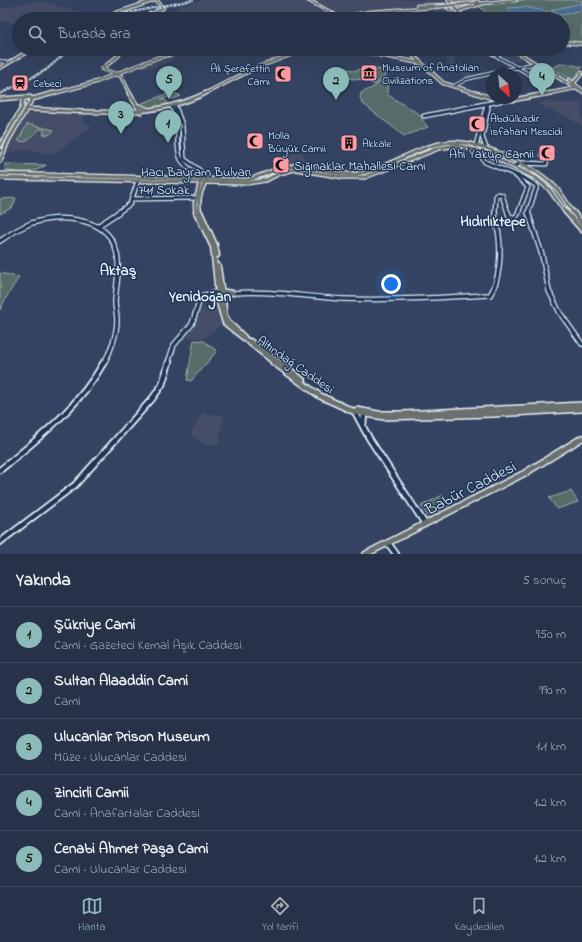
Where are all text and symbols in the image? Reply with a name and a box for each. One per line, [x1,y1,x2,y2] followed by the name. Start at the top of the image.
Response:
[12,12,570,56] search box
[26,23,48,45] icon: search
[58,23,131,45] text: Burada ara
[382,60,479,89] place label: Museum of Anatolian Civilizations
[210,61,270,90] place label: Ali Şerafettin Cami
[359,63,379,83] museum icon: Museum of Anatolian Civilizations
[529,63,555,96] pin: 4
[273,64,293,84] mosque icon: Ali Şerafettin Cami
[156,66,182,99] pin: 5
[323,67,349,100] pin: 2
[486,68,522,104] north arrow
[10,73,30,93] station icon: Cebeci
[33,76,62,92] place label: Cebeci
[108,101,134,134] pin: 3
[155,110,181,143] pin: 1
[490,111,563,140] place label: Abdülkadir İsfahani Mescidi
[467,114,487,134] mosque icon: Abdülkadir İsfahani Mescidi
[267,128,326,158] place label: Molla Büyük Camii
[245,131,265,151] mosque icon: Molla Büyük Camii
[339,133,359,153] building icon: Akkale
[362,136,391,152] place label: Akkale
[537,143,557,163] mosque icon: Ahi Yakup Camii
[449,145,534,164] place label: Ahi Yakup Camii
[271,155,291,175] mosque icon: Sığınaklar Mahallesi Cami
[294,157,426,177] place label: Sığınaklar Mahallesi Cami
[141,163,251,183] street label: Hacı Bayram Bulvarı
[138,181,190,200] street label: 741 Sokak
[460,211,527,233] district label: Hıdırlıktepe
[100,260,137,282] district label: Aktaş
[381,274,401,294] your location
[168,286,232,310] district label: Yenidoğan
[252,332,338,400] street label: Altındağ Caddesi
[420,455,521,523] street label: Babür Caddesi
[16,568,71,593] text: Yakında
[522,571,566,590] text: 5 sonuç
[54,614,136,636] text: Şükriye Cami
[27,625,31,644] text: 1
[536,625,566,644] text: 950 m
[54,636,242,655] text: Cami · Gazeteci Kemal Aşık Caddesi
[54,670,188,692] text: Sultan Alaaddin Cami
[26,681,32,700] text: 2
[539,681,566,700] text: 990 m
[54,692,81,711] text: Cami
[54,726,210,748] text: Ulucanlar Prison Museum
[26,737,32,756] text: 3
[536,737,566,756] text: 1.1 km
[54,748,187,767] text: Müze · Ulucanlar Caddesi
[54,782,129,804] text: Zincirli Camii
[26,793,32,812] text: 4
[534,793,566,812] text: 1.2 km
[54,804,200,823] text: Cami · Anafartalar Caddesi
[54,838,208,860] text: Cenabi Ahmet Paşa Cami
[25,849,33,868] text: 5
[534,849,566,868] text: 1.2 km
[54,860,187,879] text: Cami · Ulucanlar Caddesi
[78,895,105,935] tab: Harita
[262,895,298,935] tab: Yol tarifi
[455,895,504,935] tab: Kaydedilen

